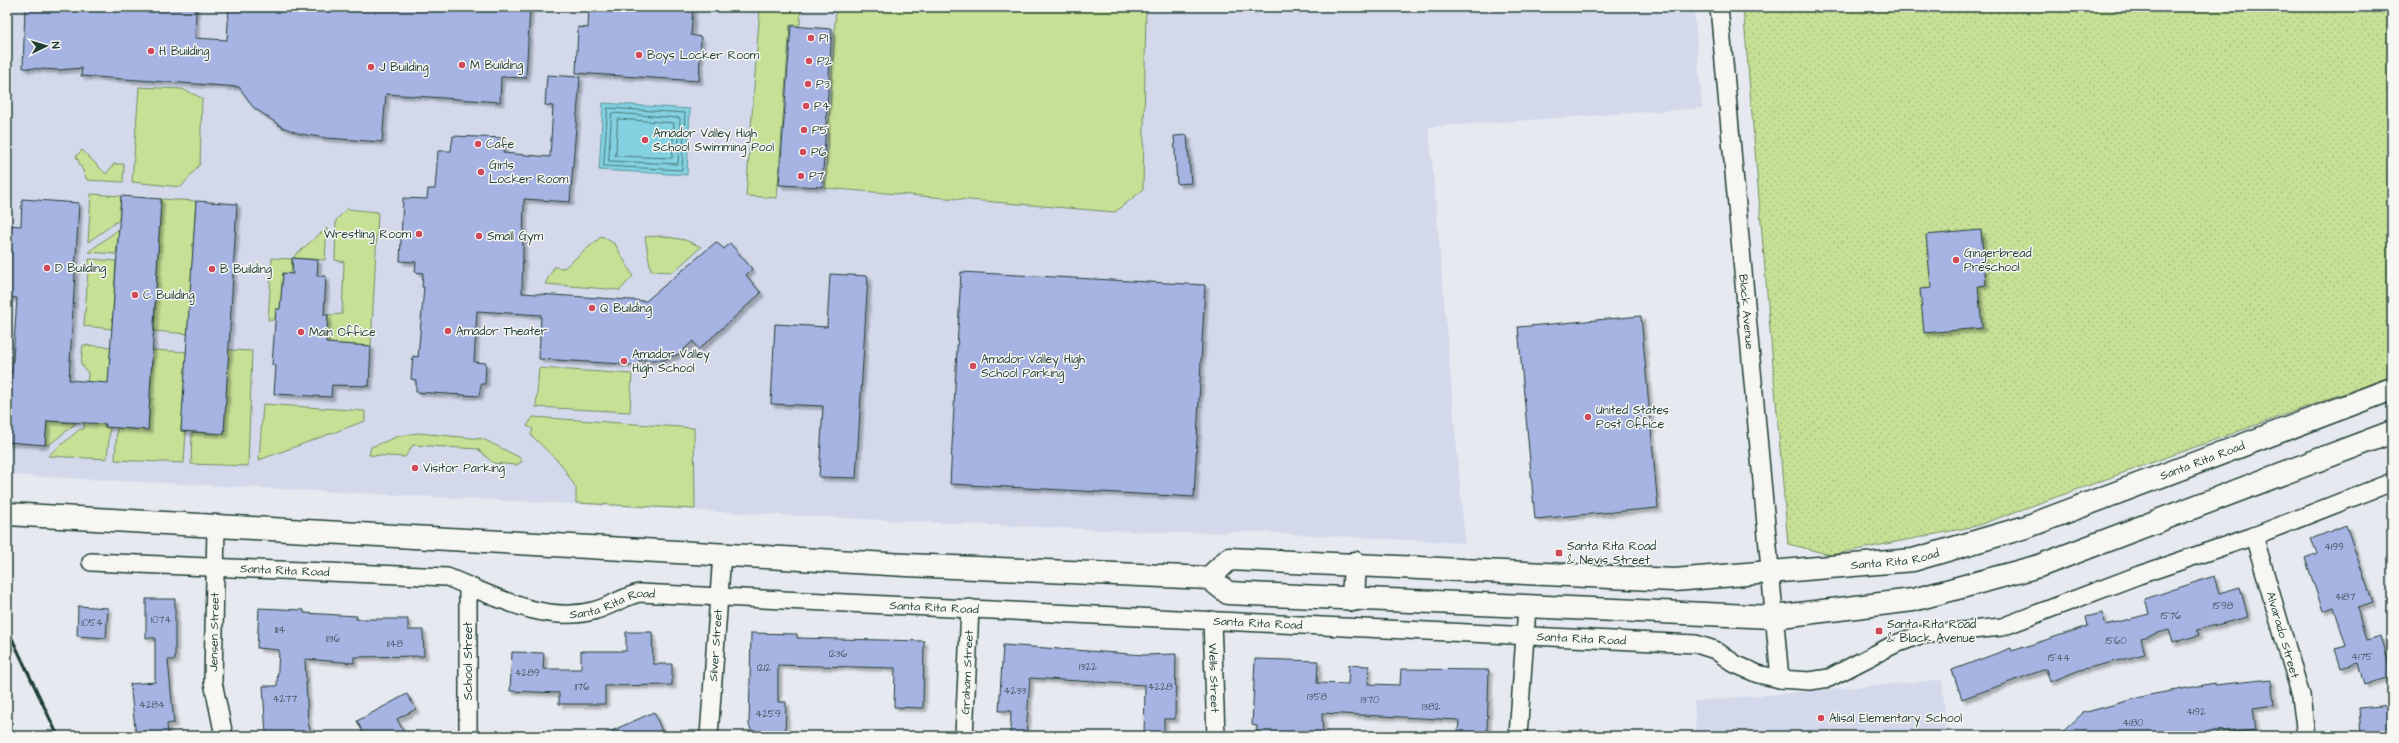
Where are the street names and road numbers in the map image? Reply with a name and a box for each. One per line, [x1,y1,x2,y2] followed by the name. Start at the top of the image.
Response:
[1734,274,1758,351] street label: Black Avenue
[2158,437,2247,485] street label: Santa Rita Road
[1850,545,1941,574] street label: Santa Rita Road
[240,560,330,581] street label: Santa Rita Road
[569,585,656,623] street label: Santa Rita Road
[2262,590,2303,680] street label: Alvarado Street
[205,592,224,672] street label: Jensen Street
[889,597,979,618] street label: Santa Rita Road
[705,608,727,682] street label: Silver Street
[1213,613,1303,634] street label: Santa Rita Road
[460,622,477,700] street label: School Street
[1536,628,1626,650] street label: Santa Rita Road
[957,629,978,715] street label: Graham Street
[1204,643,1223,713] street label: Wells Street

